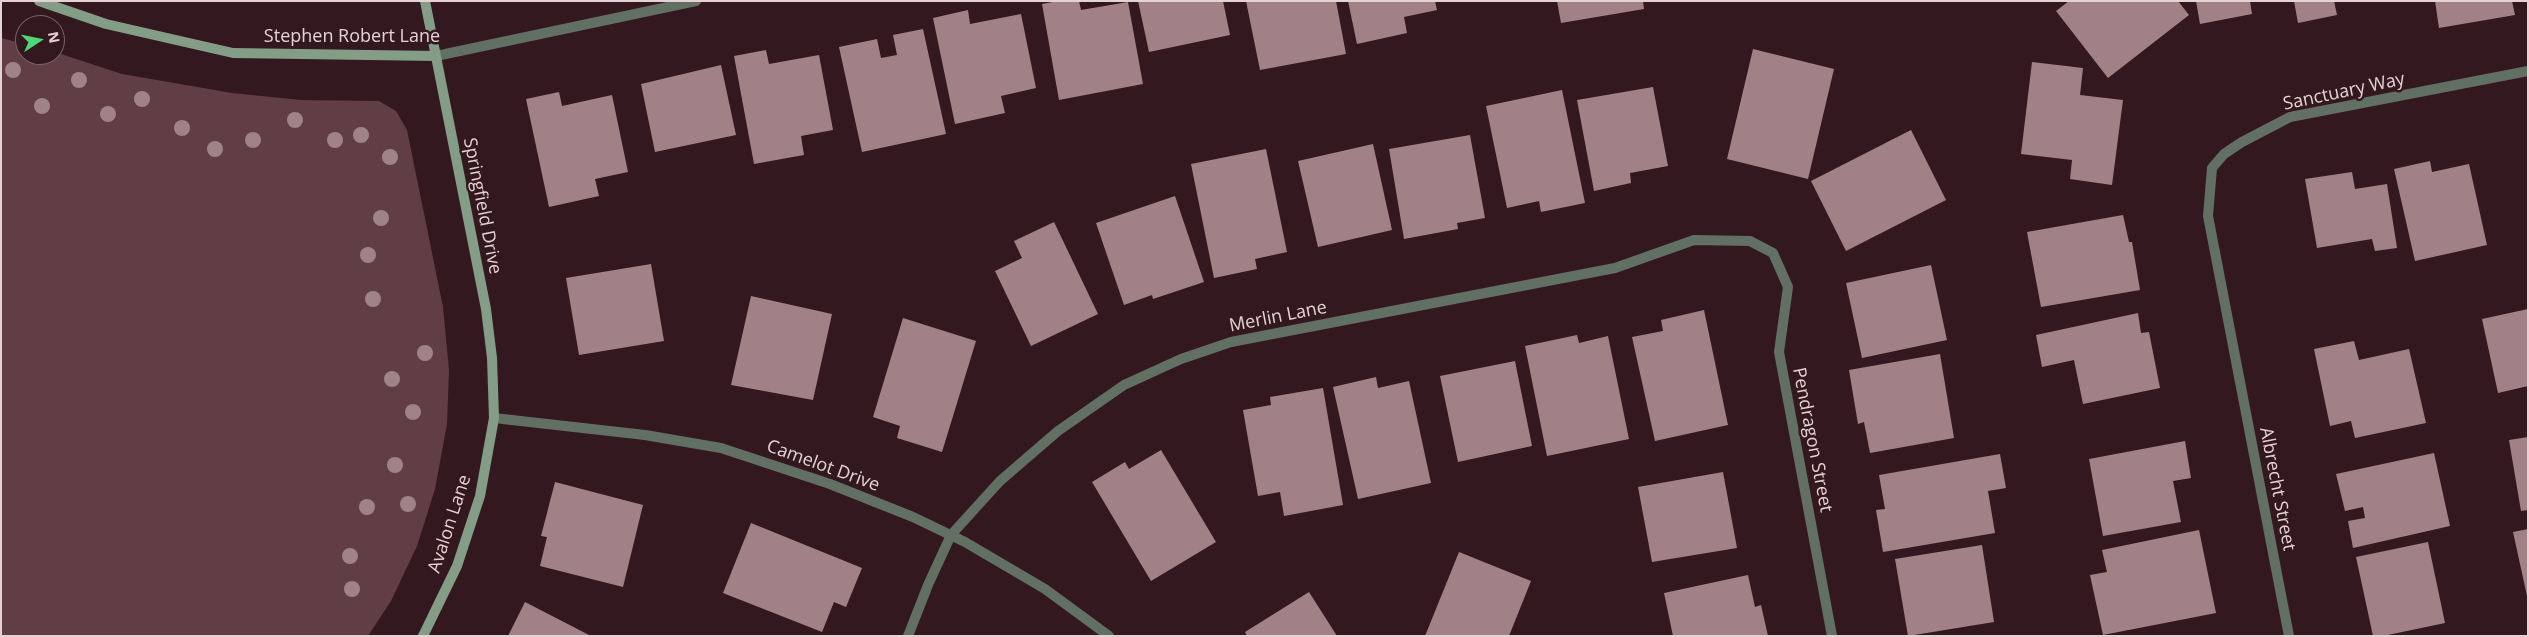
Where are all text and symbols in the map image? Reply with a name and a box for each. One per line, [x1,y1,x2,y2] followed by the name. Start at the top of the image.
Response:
[15,15,65,65] north arrow
[264,26,440,48] street label: Stephen Robert Lane
[44,30,65,45] text: N
[2281,69,2407,115] street label: Sanctuary Way
[458,136,506,276] street label: Springfield Drive
[1227,297,1329,337] street label: Merlin Lane
[1787,366,1837,514] street label: Pendragon Street
[2254,425,2300,553] street label: Albrecht Street
[764,436,882,496] street label: Camelot Drive
[424,472,476,576] street label: Avalon Lane

